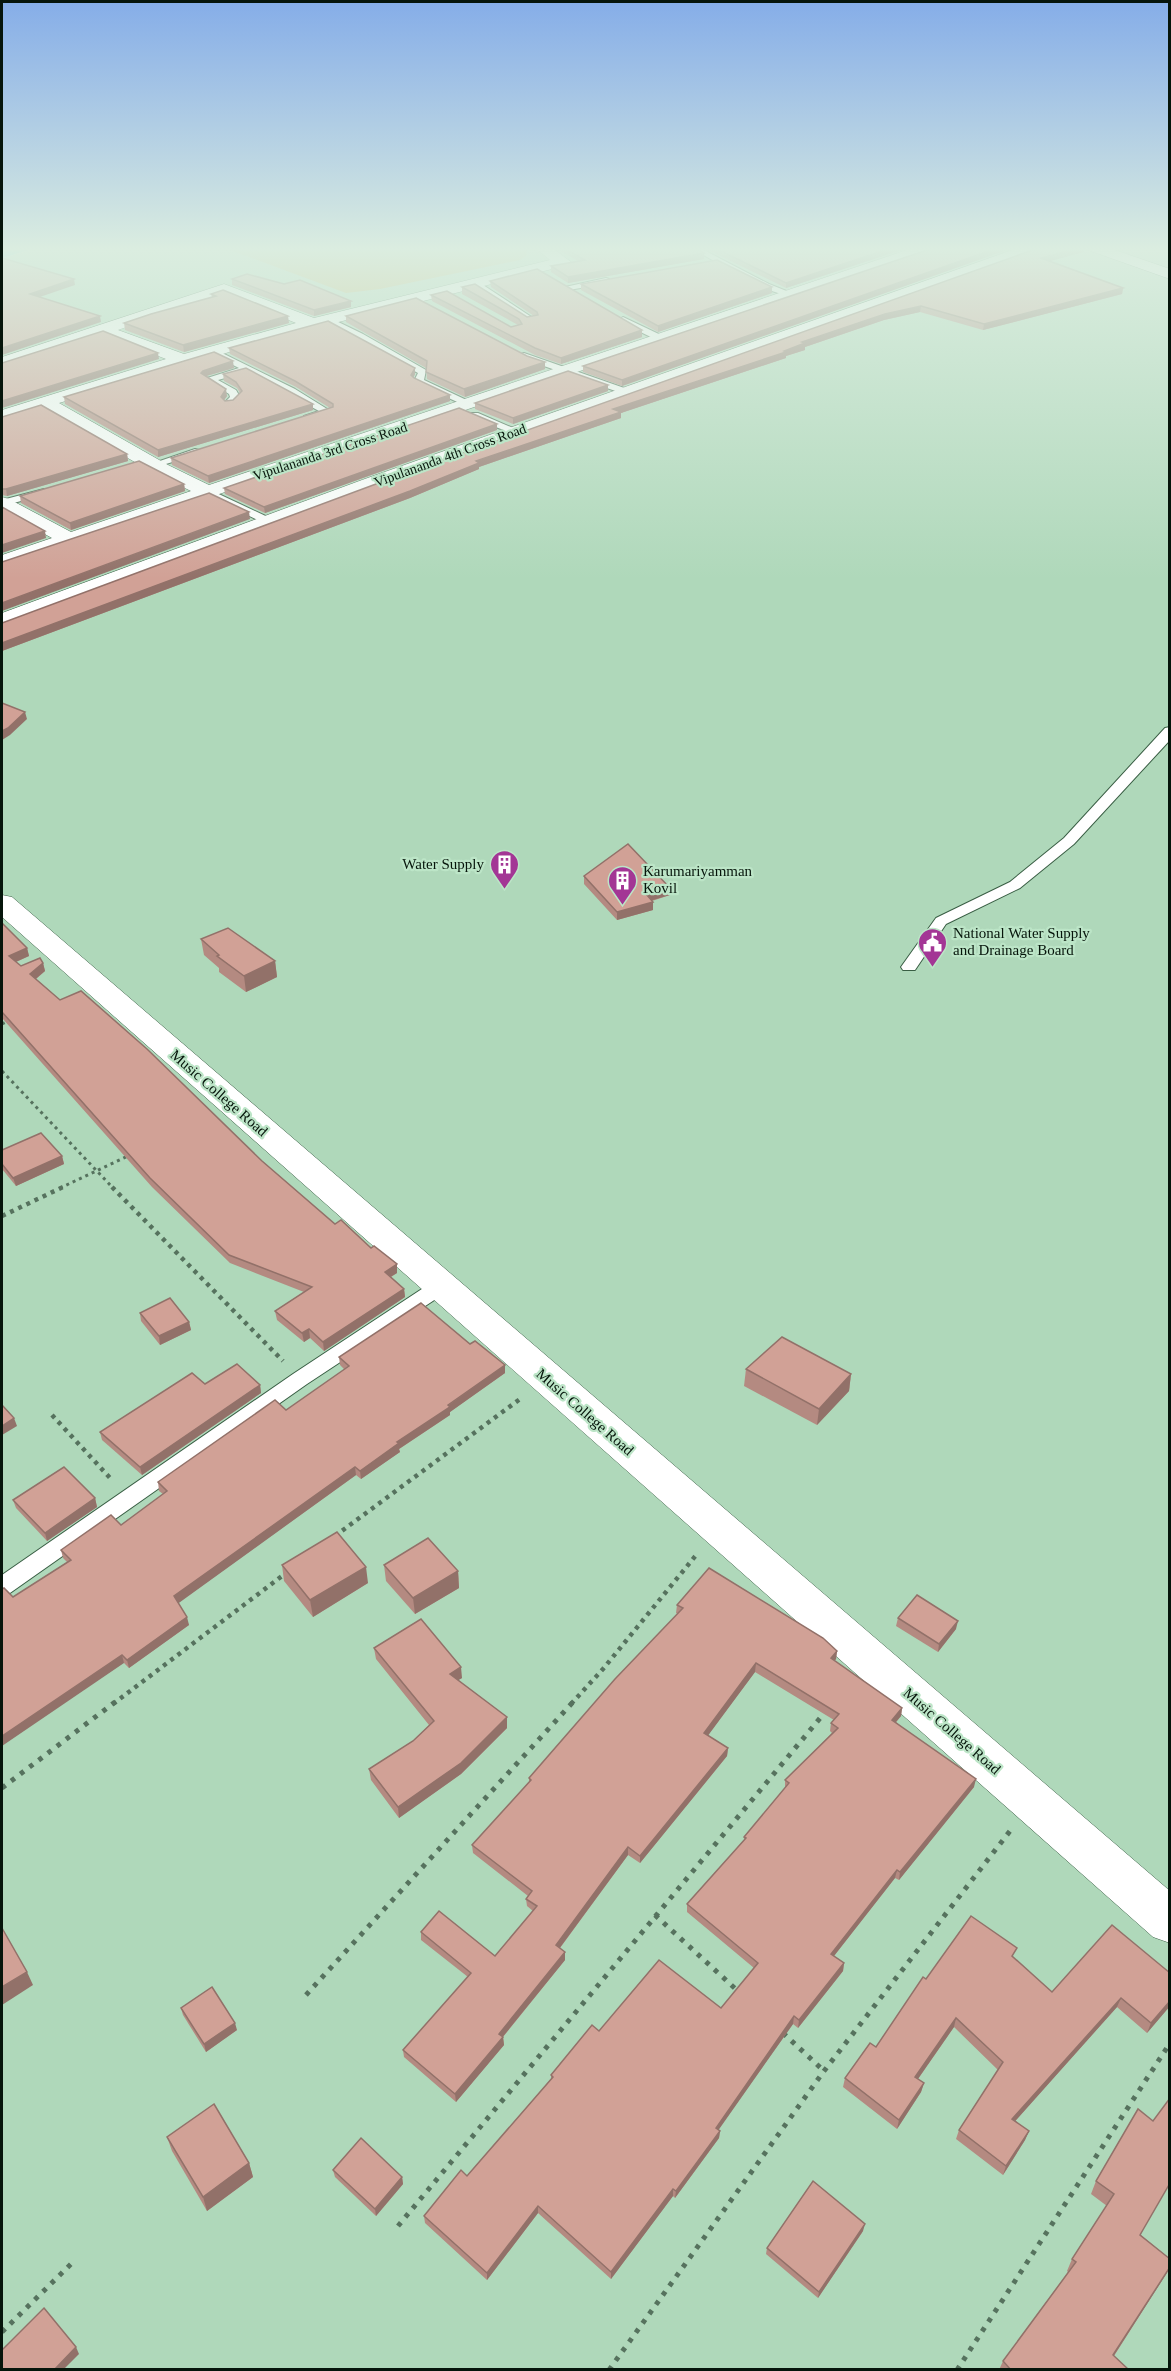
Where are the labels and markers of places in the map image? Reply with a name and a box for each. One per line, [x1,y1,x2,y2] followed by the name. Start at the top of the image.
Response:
[489,848,521,890] building icon: Water Supply
[402,856,484,872] place label: Water Supply
[643,863,753,896] place label: Karumariyamman Kovil
[606,864,638,906] building icon: Karumariyamman Kovil
[953,925,1090,958] place label: National Water Supply and Drainage Board
[916,926,948,968] public building icon: National Water Supply and Drainage Board

